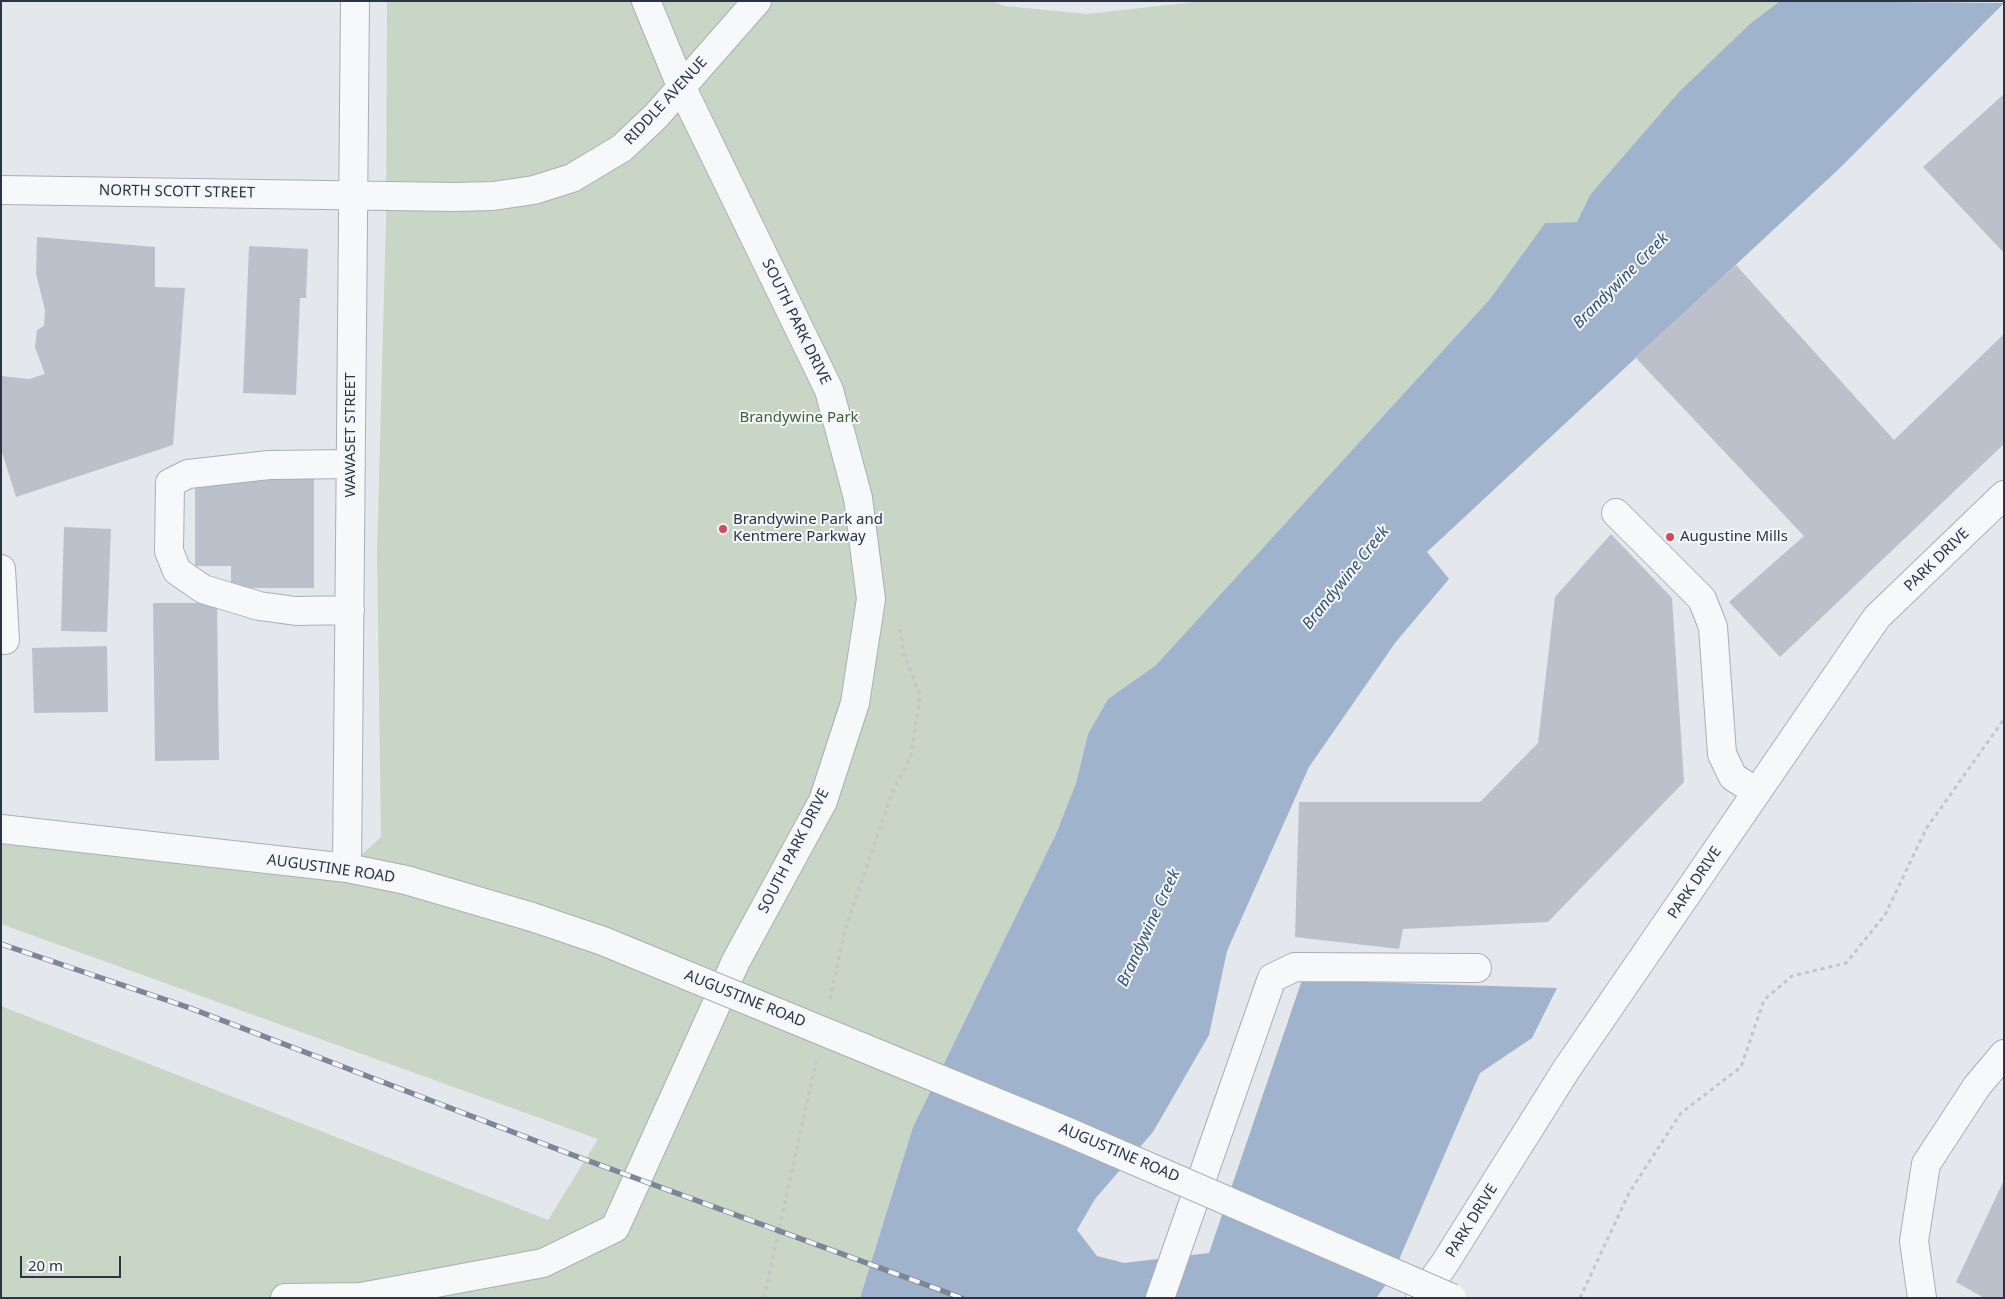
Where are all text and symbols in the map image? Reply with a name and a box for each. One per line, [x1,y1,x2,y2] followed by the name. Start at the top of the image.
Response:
[621,53,711,149] street label: RIDDLE AVENUE
[99,182,255,202] street label: NORTH SCOTT STREET
[1569,229,1673,333] water label: Brandywine Creek
[758,256,834,388] street label: SOUTH PARK DRIVE
[342,372,360,498] street label: WAWASET STREET
[739,409,859,427] park label: Brandywine Park
[733,511,883,546] place label: Brandywine Park and Kentmere Parkway
[717,523,729,535] marker: Brandywine Park and Kentmere Parkway
[1299,523,1393,633] water label: Brandywine Creek
[1901,525,1973,595] street label: PARK DRIVE
[1680,528,1788,546] place label: Augustine Mills
[1664,531,1676,543] marker: Augustine Mills
[755,786,833,916] street label: SOUTH PARK DRIVE
[1664,844,1726,922] street label: PARK DRIVE
[266,851,396,887] street label: AUGUSTINE ROAD
[1113,866,1185,990] water label: Brandywine Creek
[682,966,808,1032] street label: AUGUSTINE ROAD
[1056,1120,1182,1186] street label: AUGUSTINE ROAD
[1442,1181,1502,1261] street label: PARK DRIVE
[22,1246,124,1278] scale bar
[28,1255,63,1275] text: 20 m

